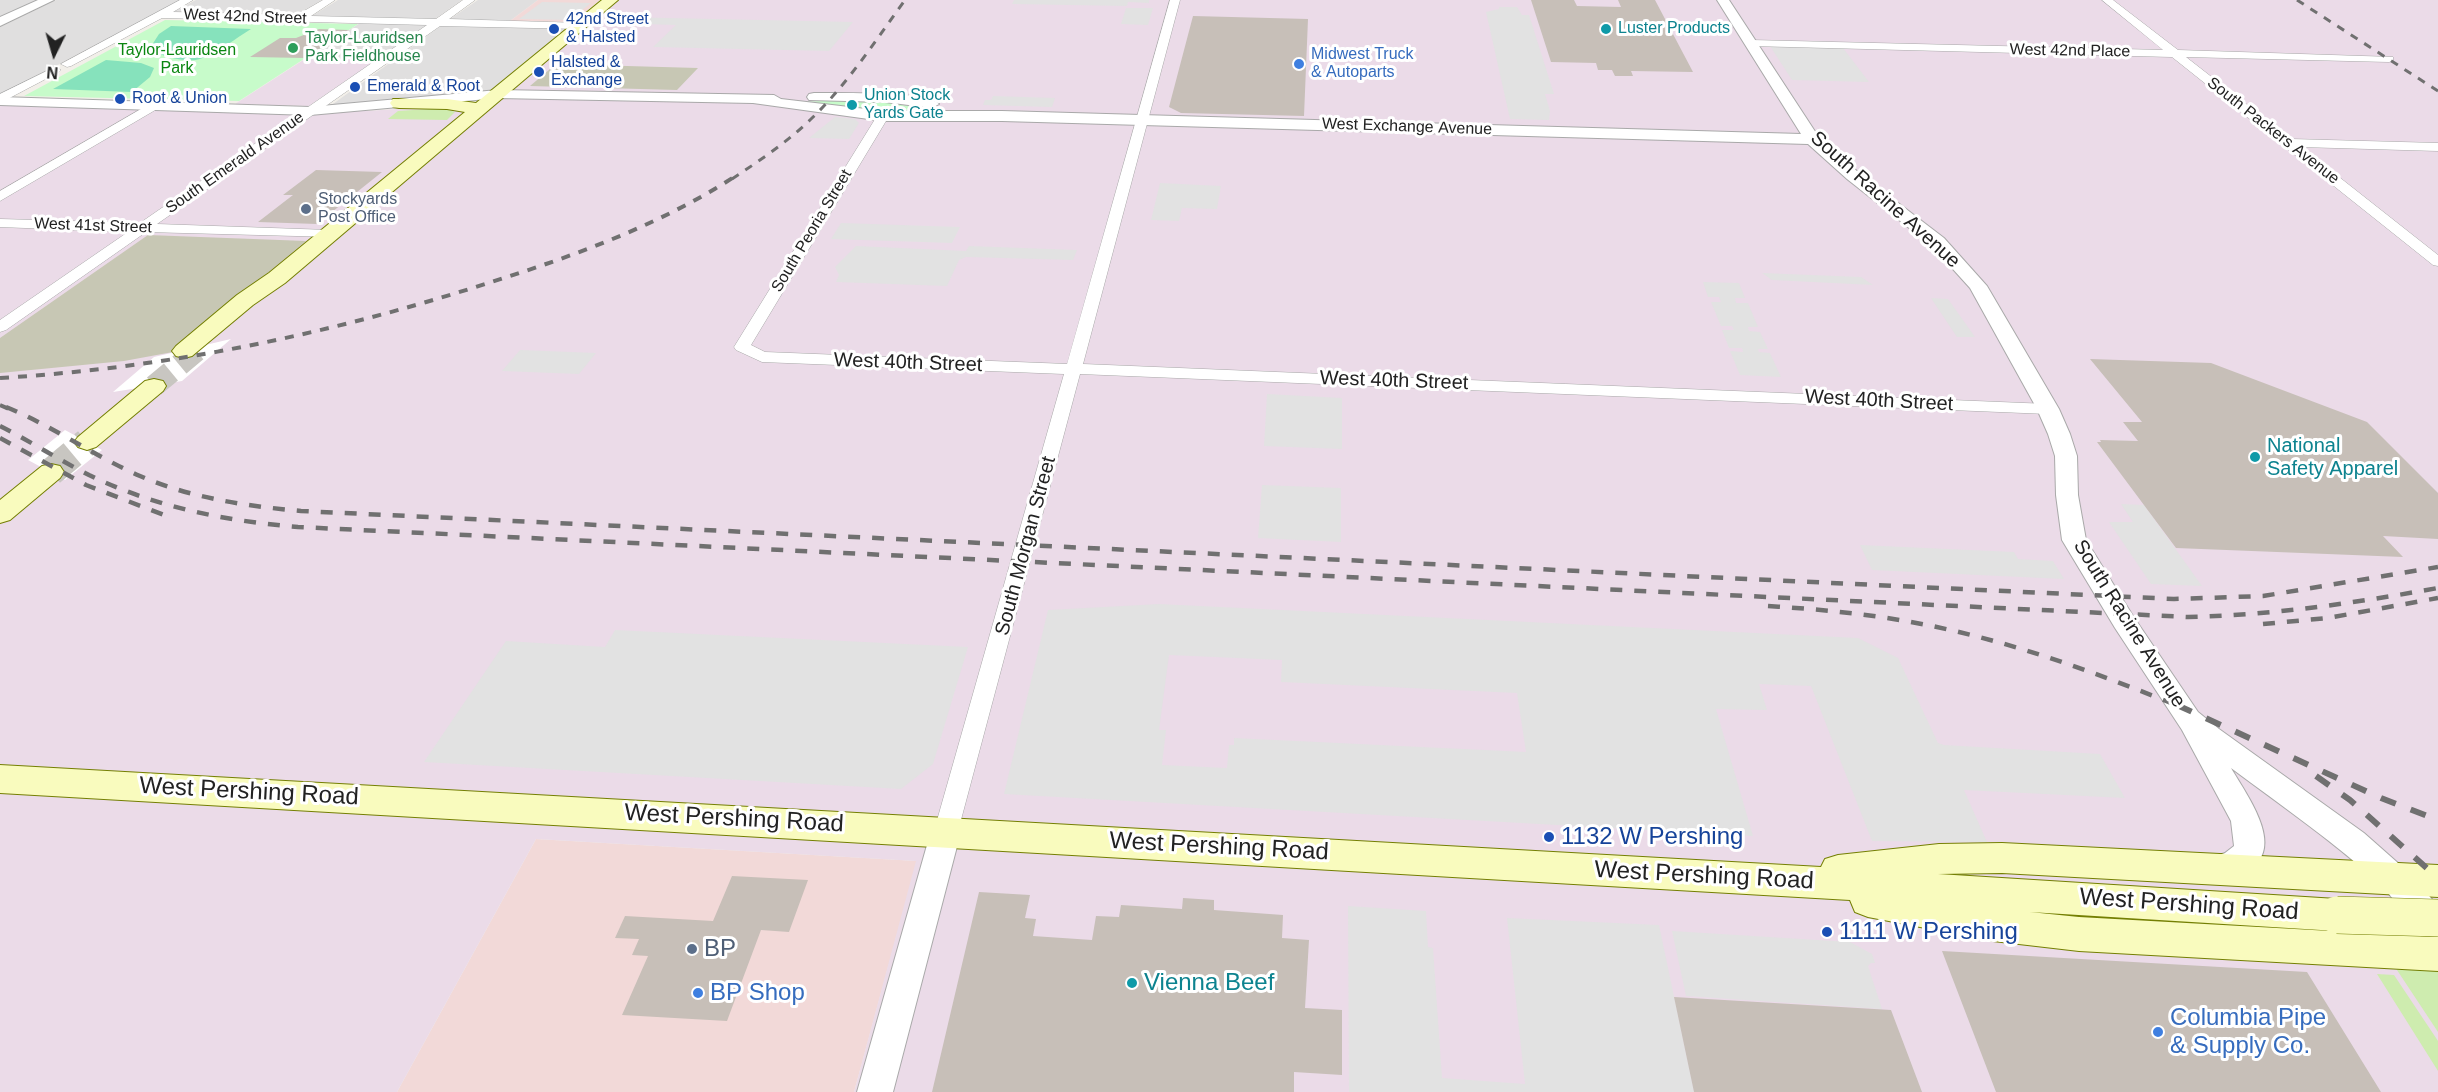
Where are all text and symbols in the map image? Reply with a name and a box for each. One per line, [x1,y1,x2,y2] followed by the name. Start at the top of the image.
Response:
[183,5,307,29] street label: West 42nd Street
[566,10,649,48] place label: 42nd Street & Halsted
[1618,19,1730,39] place label: Luster Products
[547,22,561,36] marker: 42nd Street & Halsted
[1599,22,1613,36] marker: Luster Products
[24,24,84,84] north arrow
[305,29,423,67] place label: Taylor-Lauridsen Park Fieldhouse
[2010,40,2130,62] street label: West 42nd Place
[118,41,236,79] park label: Taylor-Lauridsen Park
[286,41,300,55] marker: Taylor-Lauridsen Park Fieldhouse
[1311,45,1414,83] place label: Midwest Truck & Autoparts
[551,53,622,91] place label: Halsted & Exchange
[1292,57,1306,71] marker: Midwest Truck & Autoparts
[46,63,59,81] text: N
[532,65,546,79] marker: Halsted & Exchange
[2203,73,2343,189] street label: South Packers Avenue
[367,77,480,97] place label: Emerald & Root
[348,80,362,94] marker: Emerald & Root
[864,86,950,124] place label: Union Stock Yards Gate
[132,89,227,109] place label: Root & Union
[113,92,127,106] marker: Root & Union
[845,98,859,112] marker: Union Stock Yards Gate
[162,108,308,218] street label: South Emerald Avenue
[1322,114,1492,140] street label: West Exchange Avenue
[1805,126,1965,274] street label: South Racine Avenue
[768,166,856,296] street label: South Peoria Street
[318,190,397,228] place label: Stockyards Post Office
[299,202,313,216] marker: Stockyards Post Office
[34,214,152,238] street label: West 41st Street
[833,348,983,378] street label: West 40th Street
[1319,366,1469,396] street label: West 40th Street
[1804,385,1954,417] street label: West 40th Street
[2267,434,2398,481] place label: National Safety Apparel
[2248,450,2262,464] marker: National Safety Apparel
[991,454,1061,638] street label: South Morgan Street
[2068,536,2190,712] street label: South Racine Avenue
[139,772,359,812] street label: West Pershing Road
[624,799,844,839] street label: West Pershing Road
[1561,823,1743,851] place label: 1132 W Pershing
[1109,827,1329,867] street label: West Pershing Road
[1542,830,1556,844] marker: 1132 W Pershing
[1594,856,1814,896] street label: West Pershing Road
[2078,883,2300,927] street label: West Pershing Road
[1839,918,2018,946] place label: 1111 W Pershing
[1820,925,1834,939] marker: 1111 W Pershing
[704,935,736,963] place label: BP
[685,942,699,956] marker: BP
[1144,969,1274,997] place label: Vienna Beef
[1125,976,1139,990] marker: Vienna Beef
[710,979,805,1007] place label: BP Shop
[691,986,705,1000] marker: BP Shop
[2170,1004,2326,1060] place label: Columbia Pipe & Supply Co.
[2151,1025,2165,1039] marker: Columbia Pipe & Supply Co.

